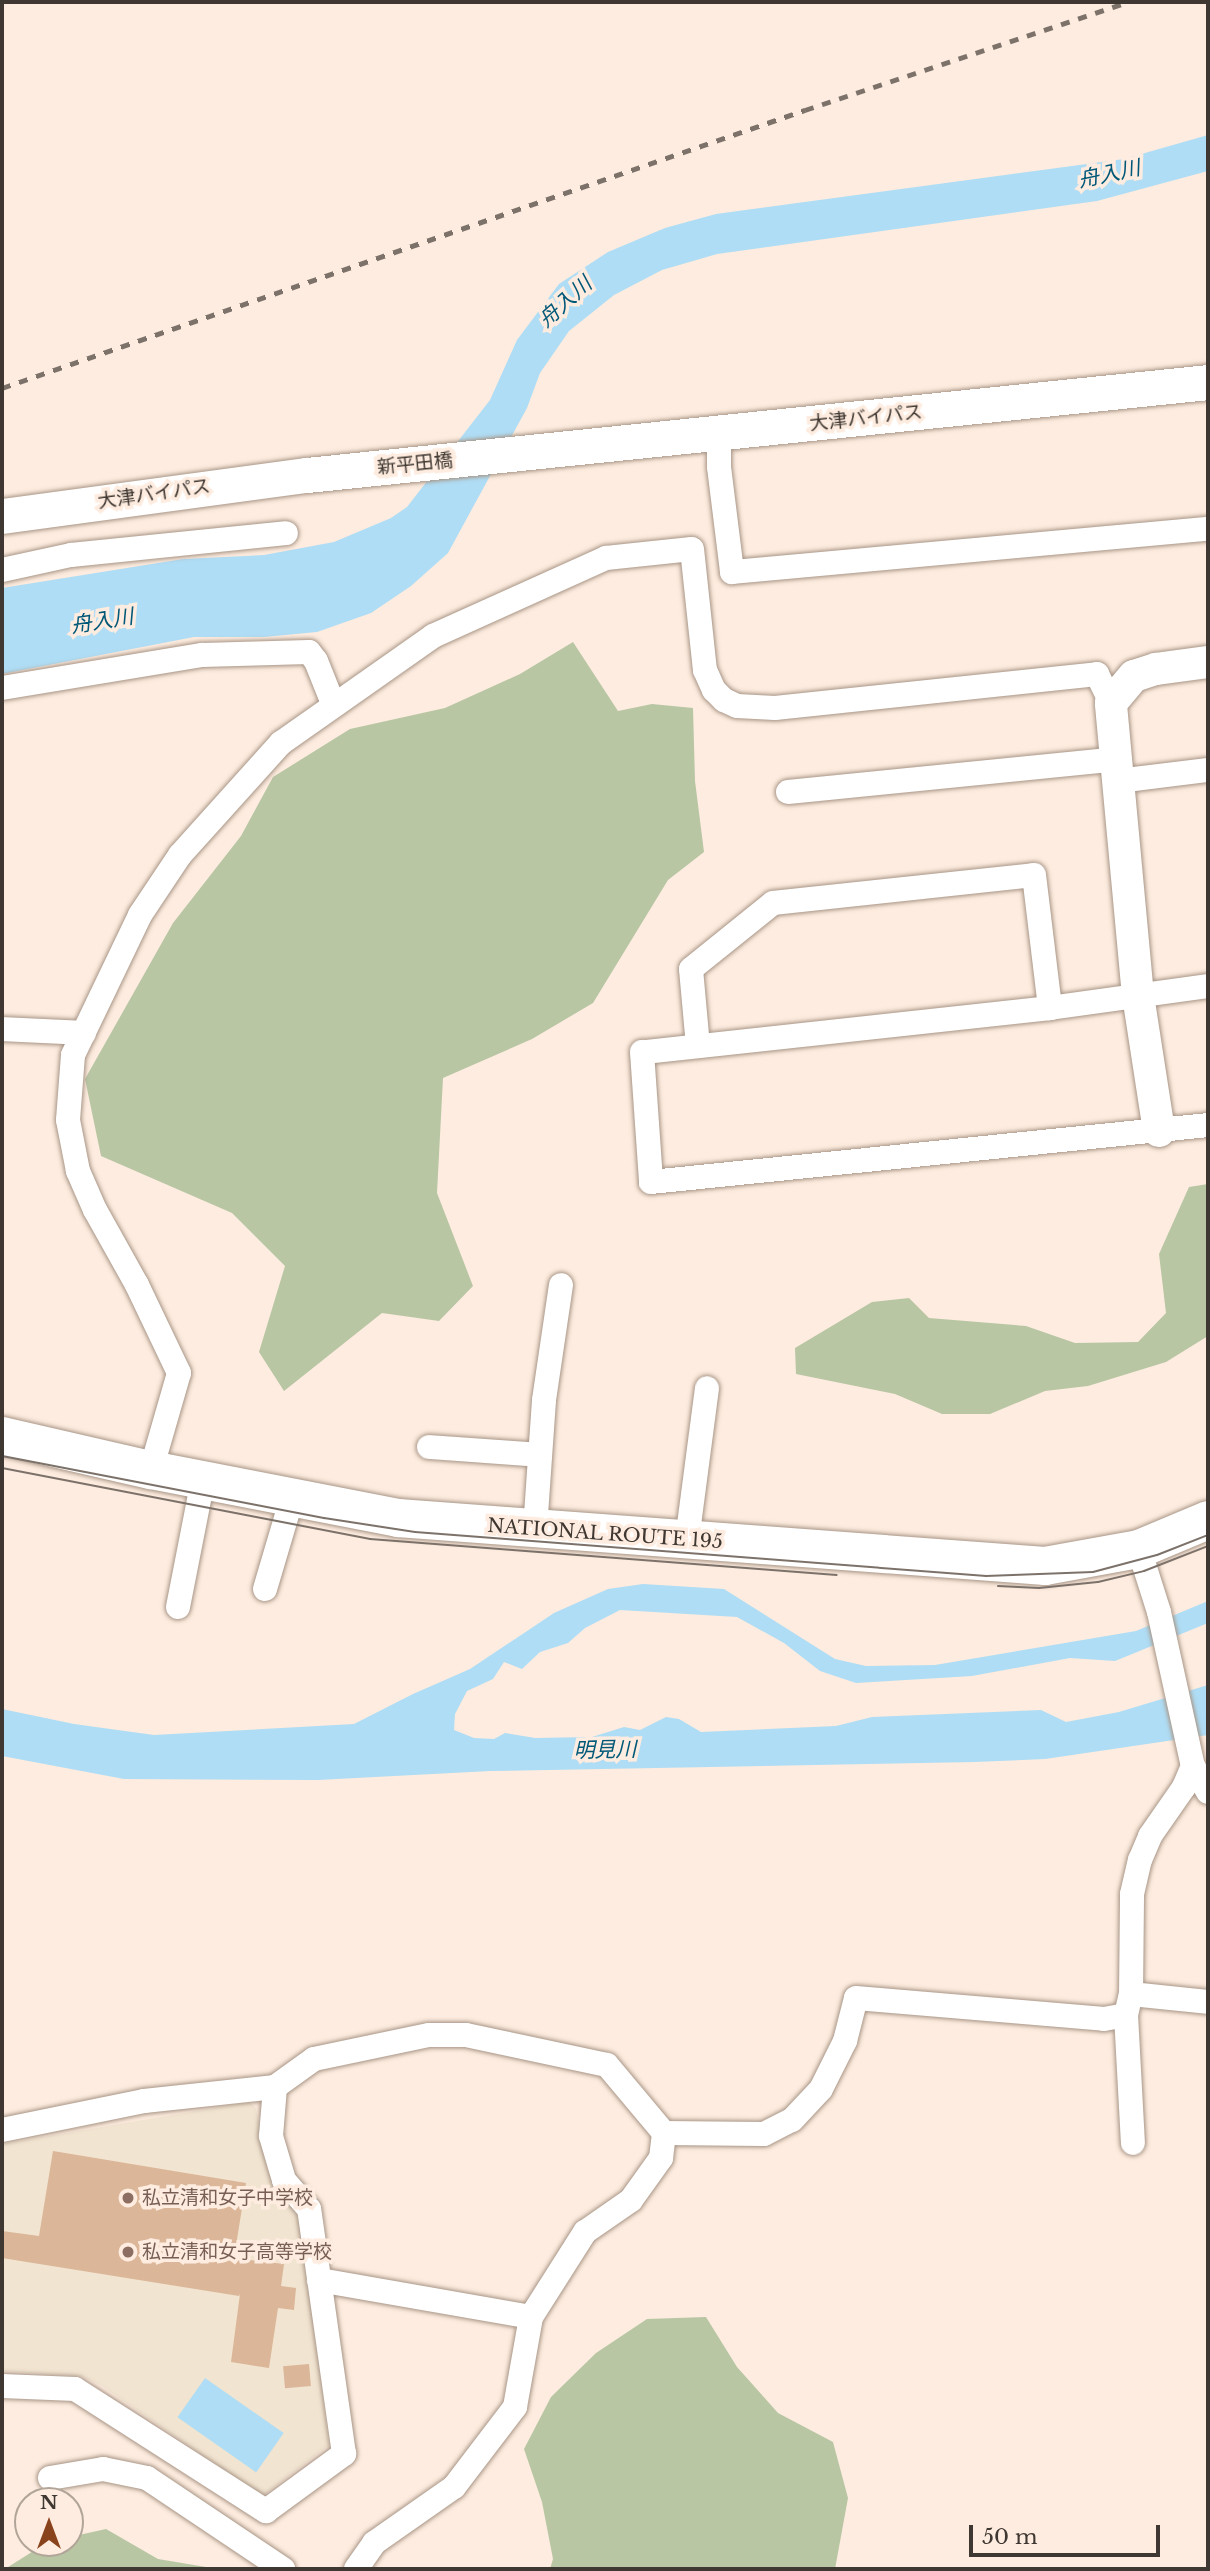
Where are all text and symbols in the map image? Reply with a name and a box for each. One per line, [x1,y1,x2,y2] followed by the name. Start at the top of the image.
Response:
[1076,155,1142,193] water label: 舟入川
[533,272,597,332] water label: 舟入川
[808,401,924,435] street label: 大津バイパス
[376,449,454,479] street label: 新平田橋
[96,475,212,513] street label: 大津バイパス
[69,604,135,638] water label: 舟入川
[486,1514,724,1554] street label: NATIONAL ROUTE 195
[573,1737,637,1763] water label: 明見川
[142,2187,313,2209] place label: 私立清和女子中学校
[120,2190,136,2206] marker: 私立清和女子中学校
[142,2241,332,2263] place label: 私立清和女子高等学校
[120,2244,136,2260] marker: 私立清和女子高等学校
[14,2487,84,2557] north arrow
[40,2491,58,2514] text: N
[972,2512,1163,2556] scale bar
[982,2524,1037,2550] text: 50 m

